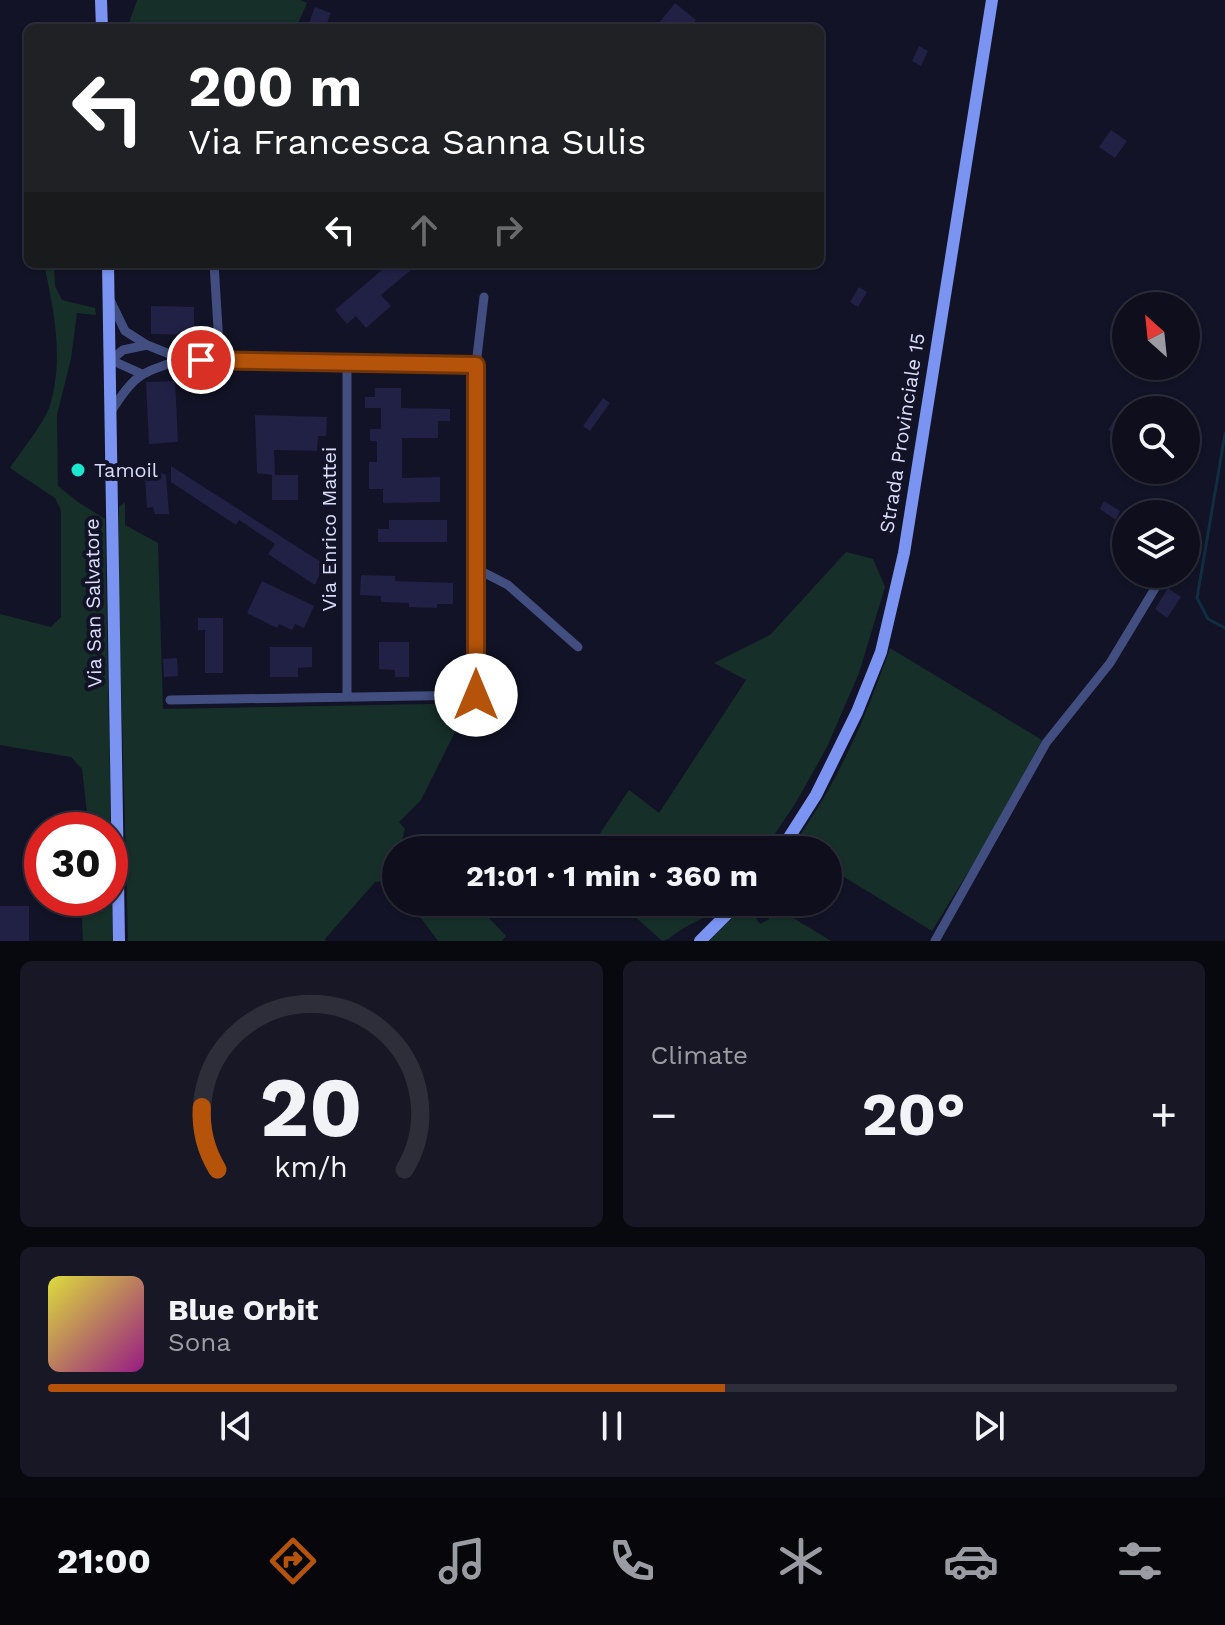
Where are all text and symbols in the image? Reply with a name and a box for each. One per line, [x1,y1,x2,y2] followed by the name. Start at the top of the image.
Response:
[188,54,362,120] text: 200 m
[56,56,160,160] icon: left
[188,121,646,163] text: Via Francesca Sanna Sulis
[318,208,362,252] icon: left
[402,208,446,252] icon: ahead
[486,208,530,252] icon: right
[1112,292,1200,380] north arrow
[1112,292,1200,588] map controls
[167,326,235,394] pin
[874,331,930,535] street label: Strada Provinciale 15
[179,338,223,382] icon: arrive
[1112,396,1200,484] button: search
[317,447,341,611] street label: Via Enrico Mattei
[94,458,158,482] place label: Tamoil
[69,461,87,479] marker: Tamoil
[1112,500,1200,588] button: layers
[80,518,106,688] street label: Via San Salvatore
[434,653,518,737] position arrow
[24,812,128,916] speed limit sign: 30
[466,858,758,893] text: 21:01 · 1 min · 360 m
[651,1040,748,1070] text: Climate
[260,1059,363,1156] text: 20
[862,1079,966,1150] text: 20°
[651,1089,677,1141] text: −
[1150,1089,1177,1141] text: +
[274,1150,348,1184] text: km/h
[168,1292,318,1327] text: Blue Orbit
[168,1327,231,1357] text: Sona
[214,1404,258,1448] icon: previous
[590,1404,634,1448] icon: pause
[967,1404,1011,1448] icon: next
[265,1533,321,1589] icon: directions
[434,1533,490,1589] icon: music
[604,1533,660,1589] icon: phone
[773,1533,829,1589] icon: climate
[943,1533,999,1589] icon: car
[1112,1533,1168,1589] icon: filters
[57,1540,151,1582] text: 21:00

